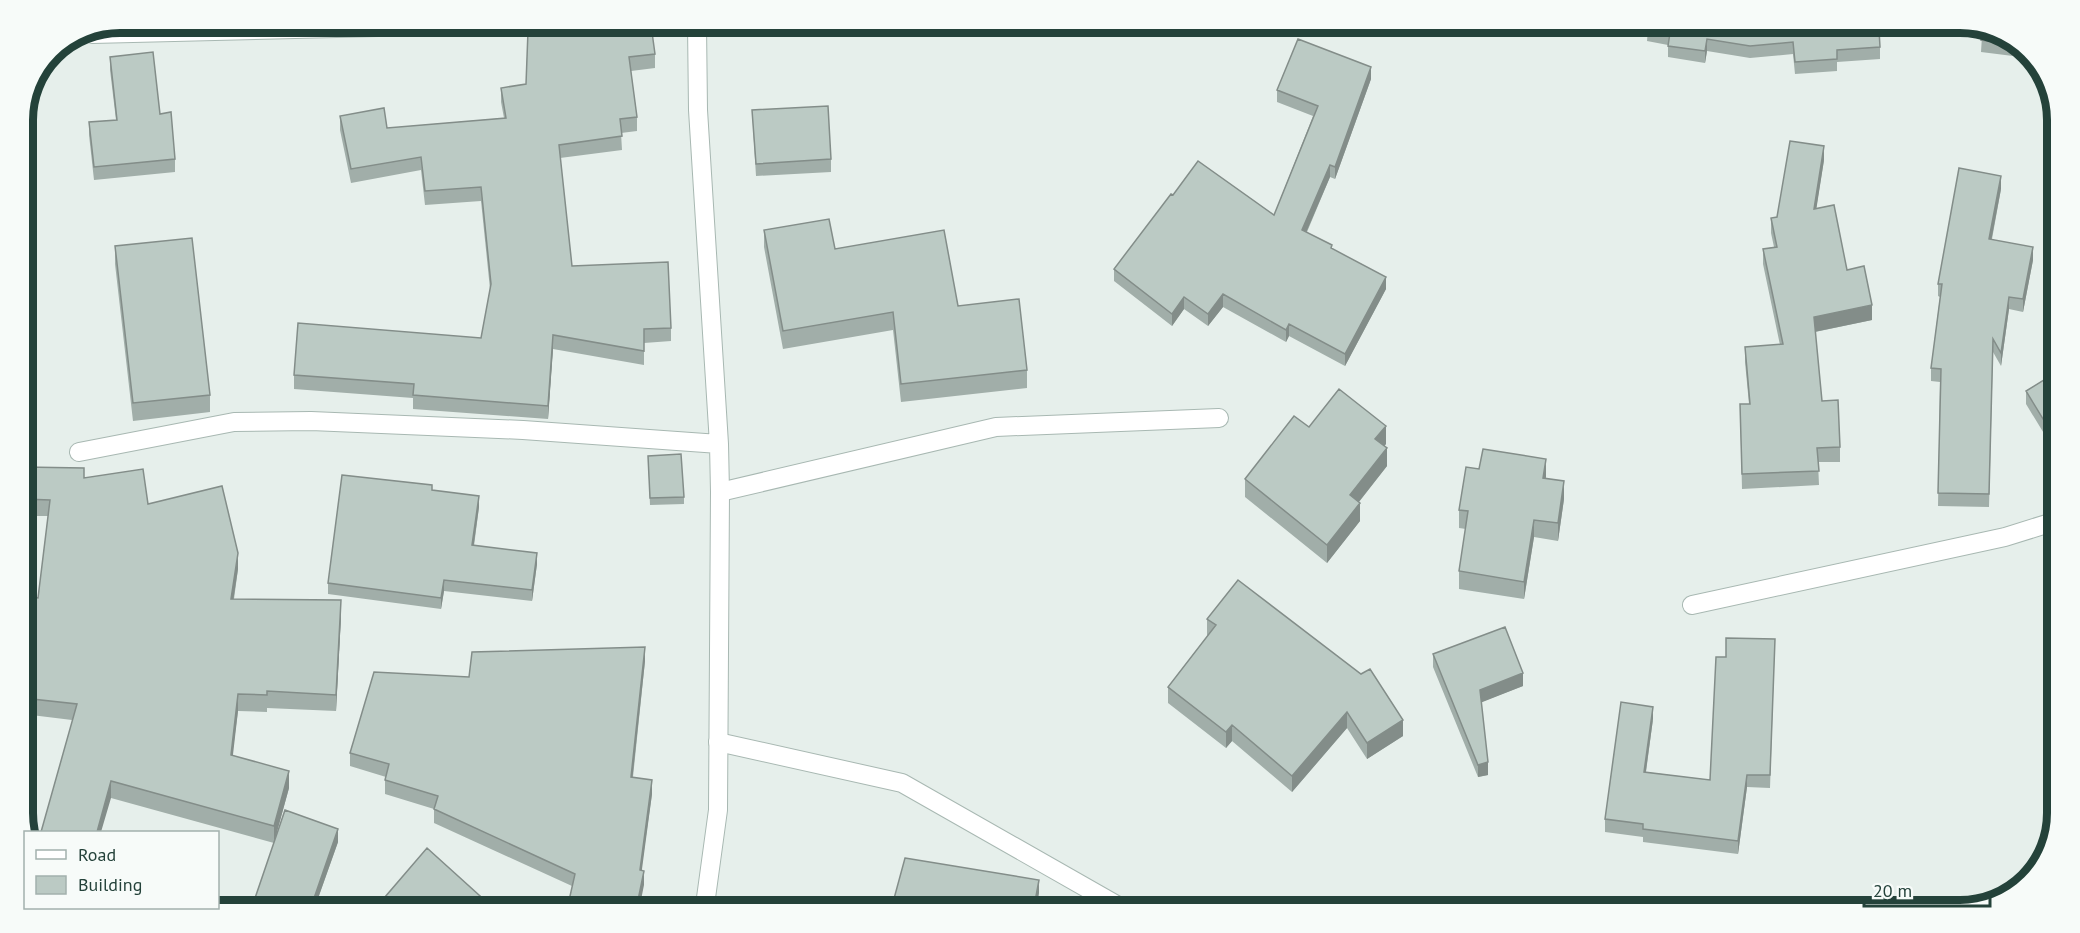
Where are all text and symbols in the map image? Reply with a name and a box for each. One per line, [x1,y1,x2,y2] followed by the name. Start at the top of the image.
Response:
[24,831,219,909] legend
[78,843,116,866] text: Road
[1864,870,1990,908] scale bar
[78,873,142,896] text: Building
[1873,879,1912,902] text: 20 m

